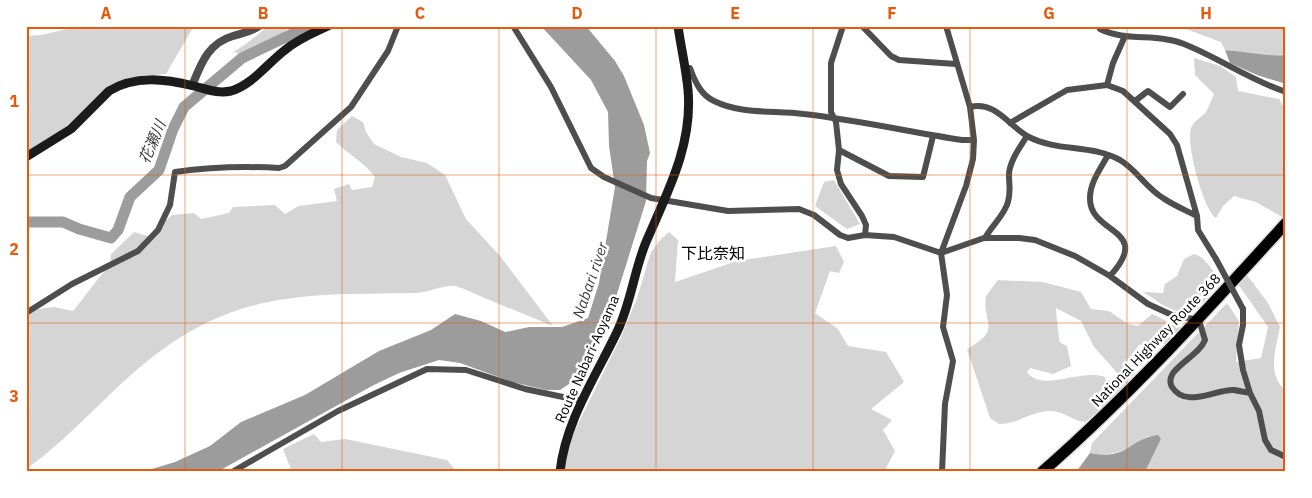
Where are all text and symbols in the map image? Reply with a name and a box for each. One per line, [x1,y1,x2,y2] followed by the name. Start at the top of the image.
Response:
[101,3,112,23] text: A
[258,3,269,23] text: B
[415,3,425,23] text: C
[571,3,583,23] text: D
[730,3,740,23] text: E
[887,3,897,23] text: F
[1043,3,1055,23] text: G
[1200,3,1212,23] text: H
[9,91,19,111] text: 1
[134,116,170,166] water label: 花瀬川
[9,239,19,259] text: 2
[568,239,612,320] water label: Nabari river
[681,243,745,263] district label: 下比奈知
[1087,269,1225,411] street label: National Highway Route 368
[551,292,624,426] street label: Route Nabari-Aoyama
[9,386,19,406] text: 3

